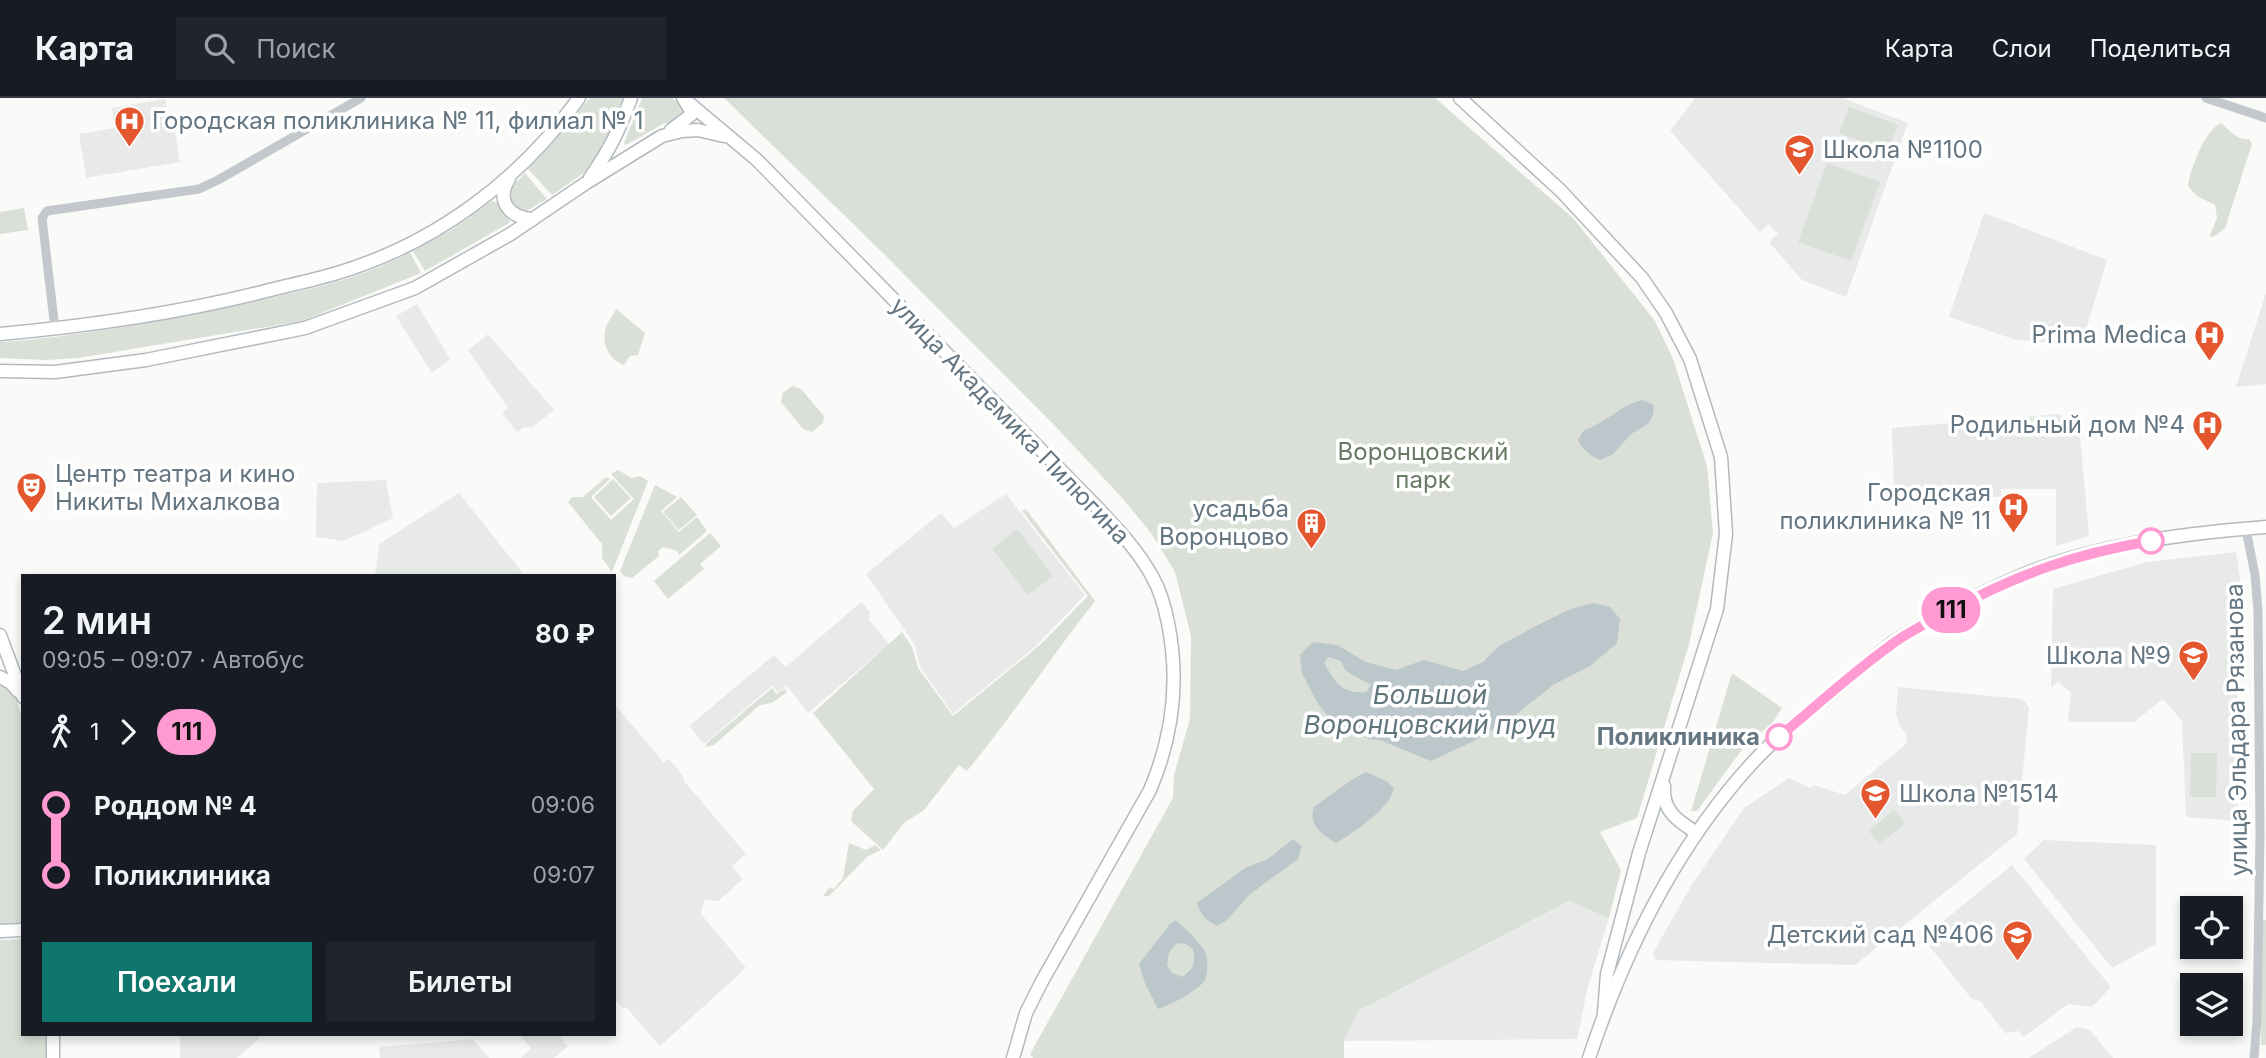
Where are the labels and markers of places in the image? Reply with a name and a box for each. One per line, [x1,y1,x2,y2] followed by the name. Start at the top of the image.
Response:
[112,104,146,148] hospital icon: Городская поликлиника № 11, филиал № 1
[152,106,644,135] place label: Городская поликлиника № 11, филиал № 1
[1783,133,1817,177] school or university icon: Школа №1100
[1823,135,1983,164] place label: Школа №1100
[2193,318,2227,362] hospital icon: Prima Medica
[2032,320,2187,349] place label: Prima Medica
[2191,408,2225,452] hospital icon: Родильный дом №4
[1950,410,2185,439] place label: Родильный дом №4
[55,459,295,516] place label: Центр театра и кино Никиты Михалкова
[15,471,49,515] theatre icon: Центр театра и кино Никиты Михалкова
[1779,478,1991,535] place label: Городская поликлиника № 11
[1997,490,2031,534] hospital icon: Городская поликлиника № 11
[1159,494,1289,551] place label: усадьба Воронцово
[1295,506,1329,550] building icon: усадьба Воронцово
[2138,528,2164,554] unlabelled marker
[2177,639,2211,683] school or university icon: Школа №9
[2046,641,2171,670] place label: Школа №9
[1597,722,1760,751] place label: Поликлиника
[1766,724,1792,750] marker: Поликлиника
[1859,777,1893,821] school or university icon: Школа №1514
[1899,779,2059,808] place label: Школа №1514
[2000,918,2034,962] school or university icon: Детский сад №406
[1767,920,1994,949] place label: Детский сад №406

